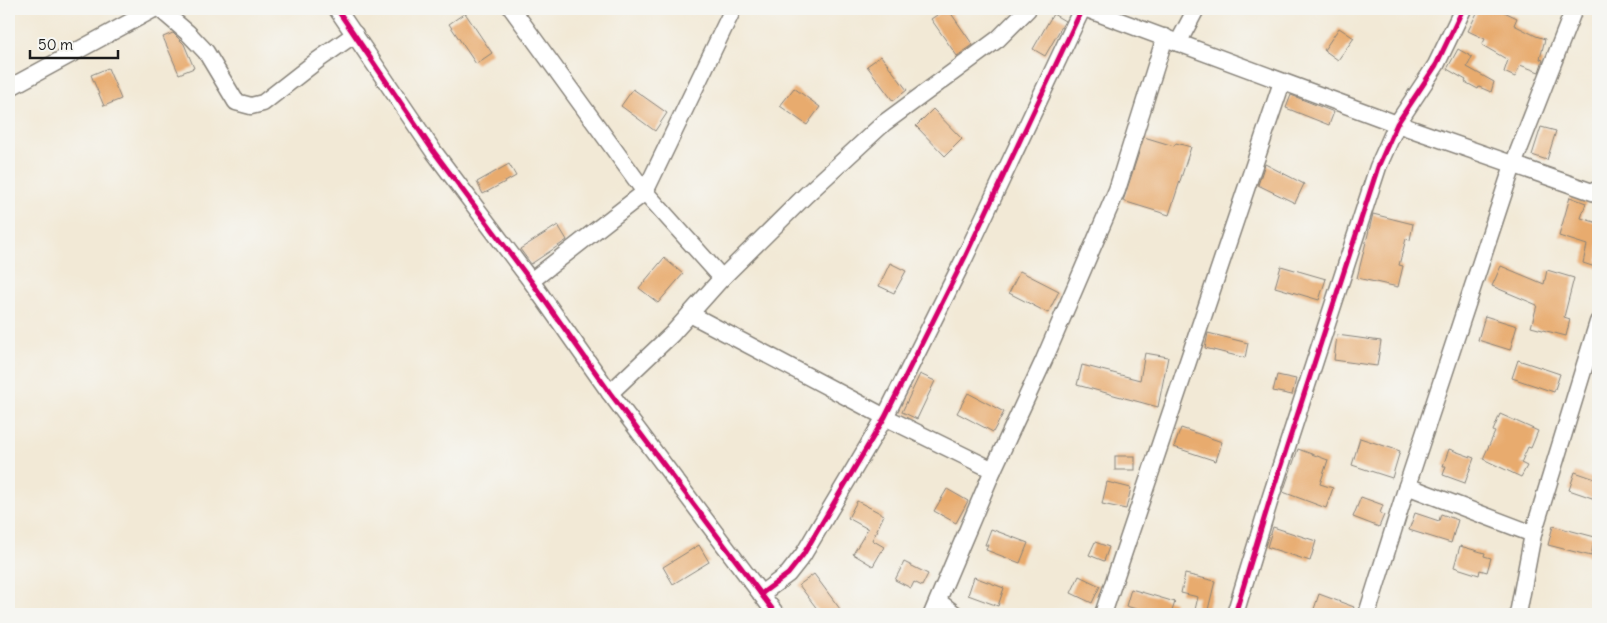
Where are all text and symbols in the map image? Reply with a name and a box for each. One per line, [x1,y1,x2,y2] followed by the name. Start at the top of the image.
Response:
[30,28,118,60] scale bar
[38,35,73,54] text: 50 m

